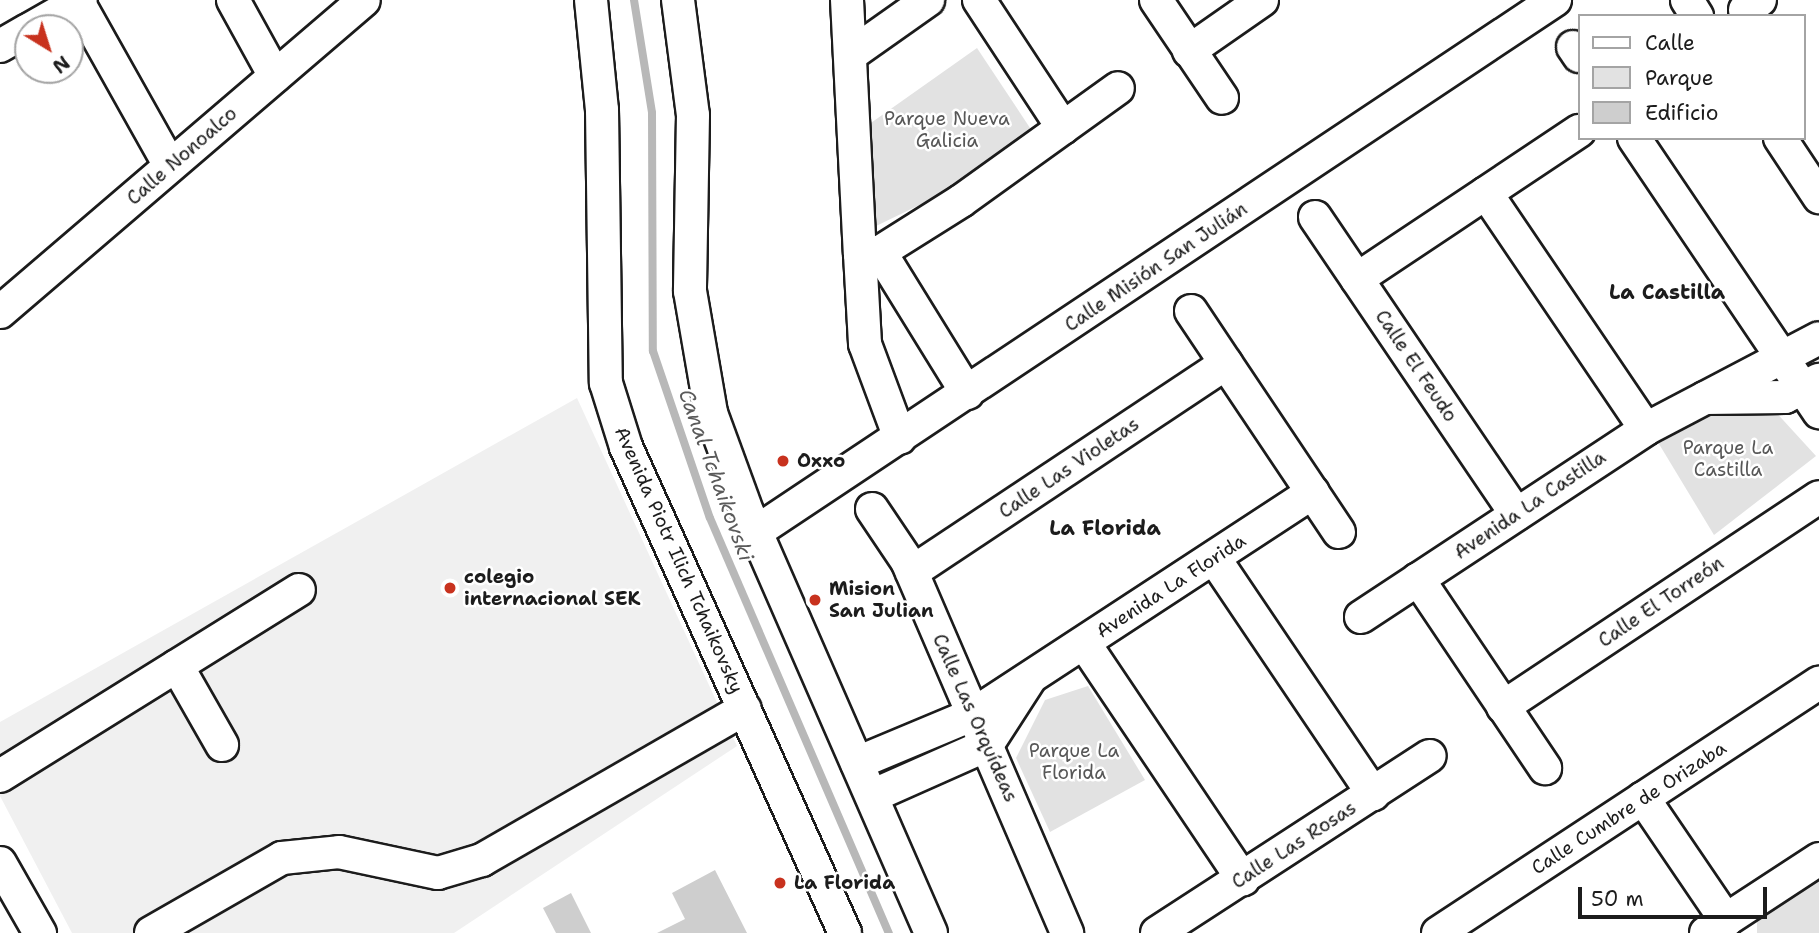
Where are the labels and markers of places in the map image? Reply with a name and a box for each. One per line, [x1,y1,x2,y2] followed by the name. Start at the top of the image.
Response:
[797,450,845,472] place label: Oxxo
[775,453,791,469] marker: Oxxo
[464,566,640,610] place label: colegio internacional SEK
[829,578,934,622] place label: Mision San Julian
[442,580,458,596] marker: colegio internacional SEK
[807,592,823,608] marker: Mision San Julian
[794,872,895,894] place label: La Florida
[772,875,788,891] marker: La Florida

